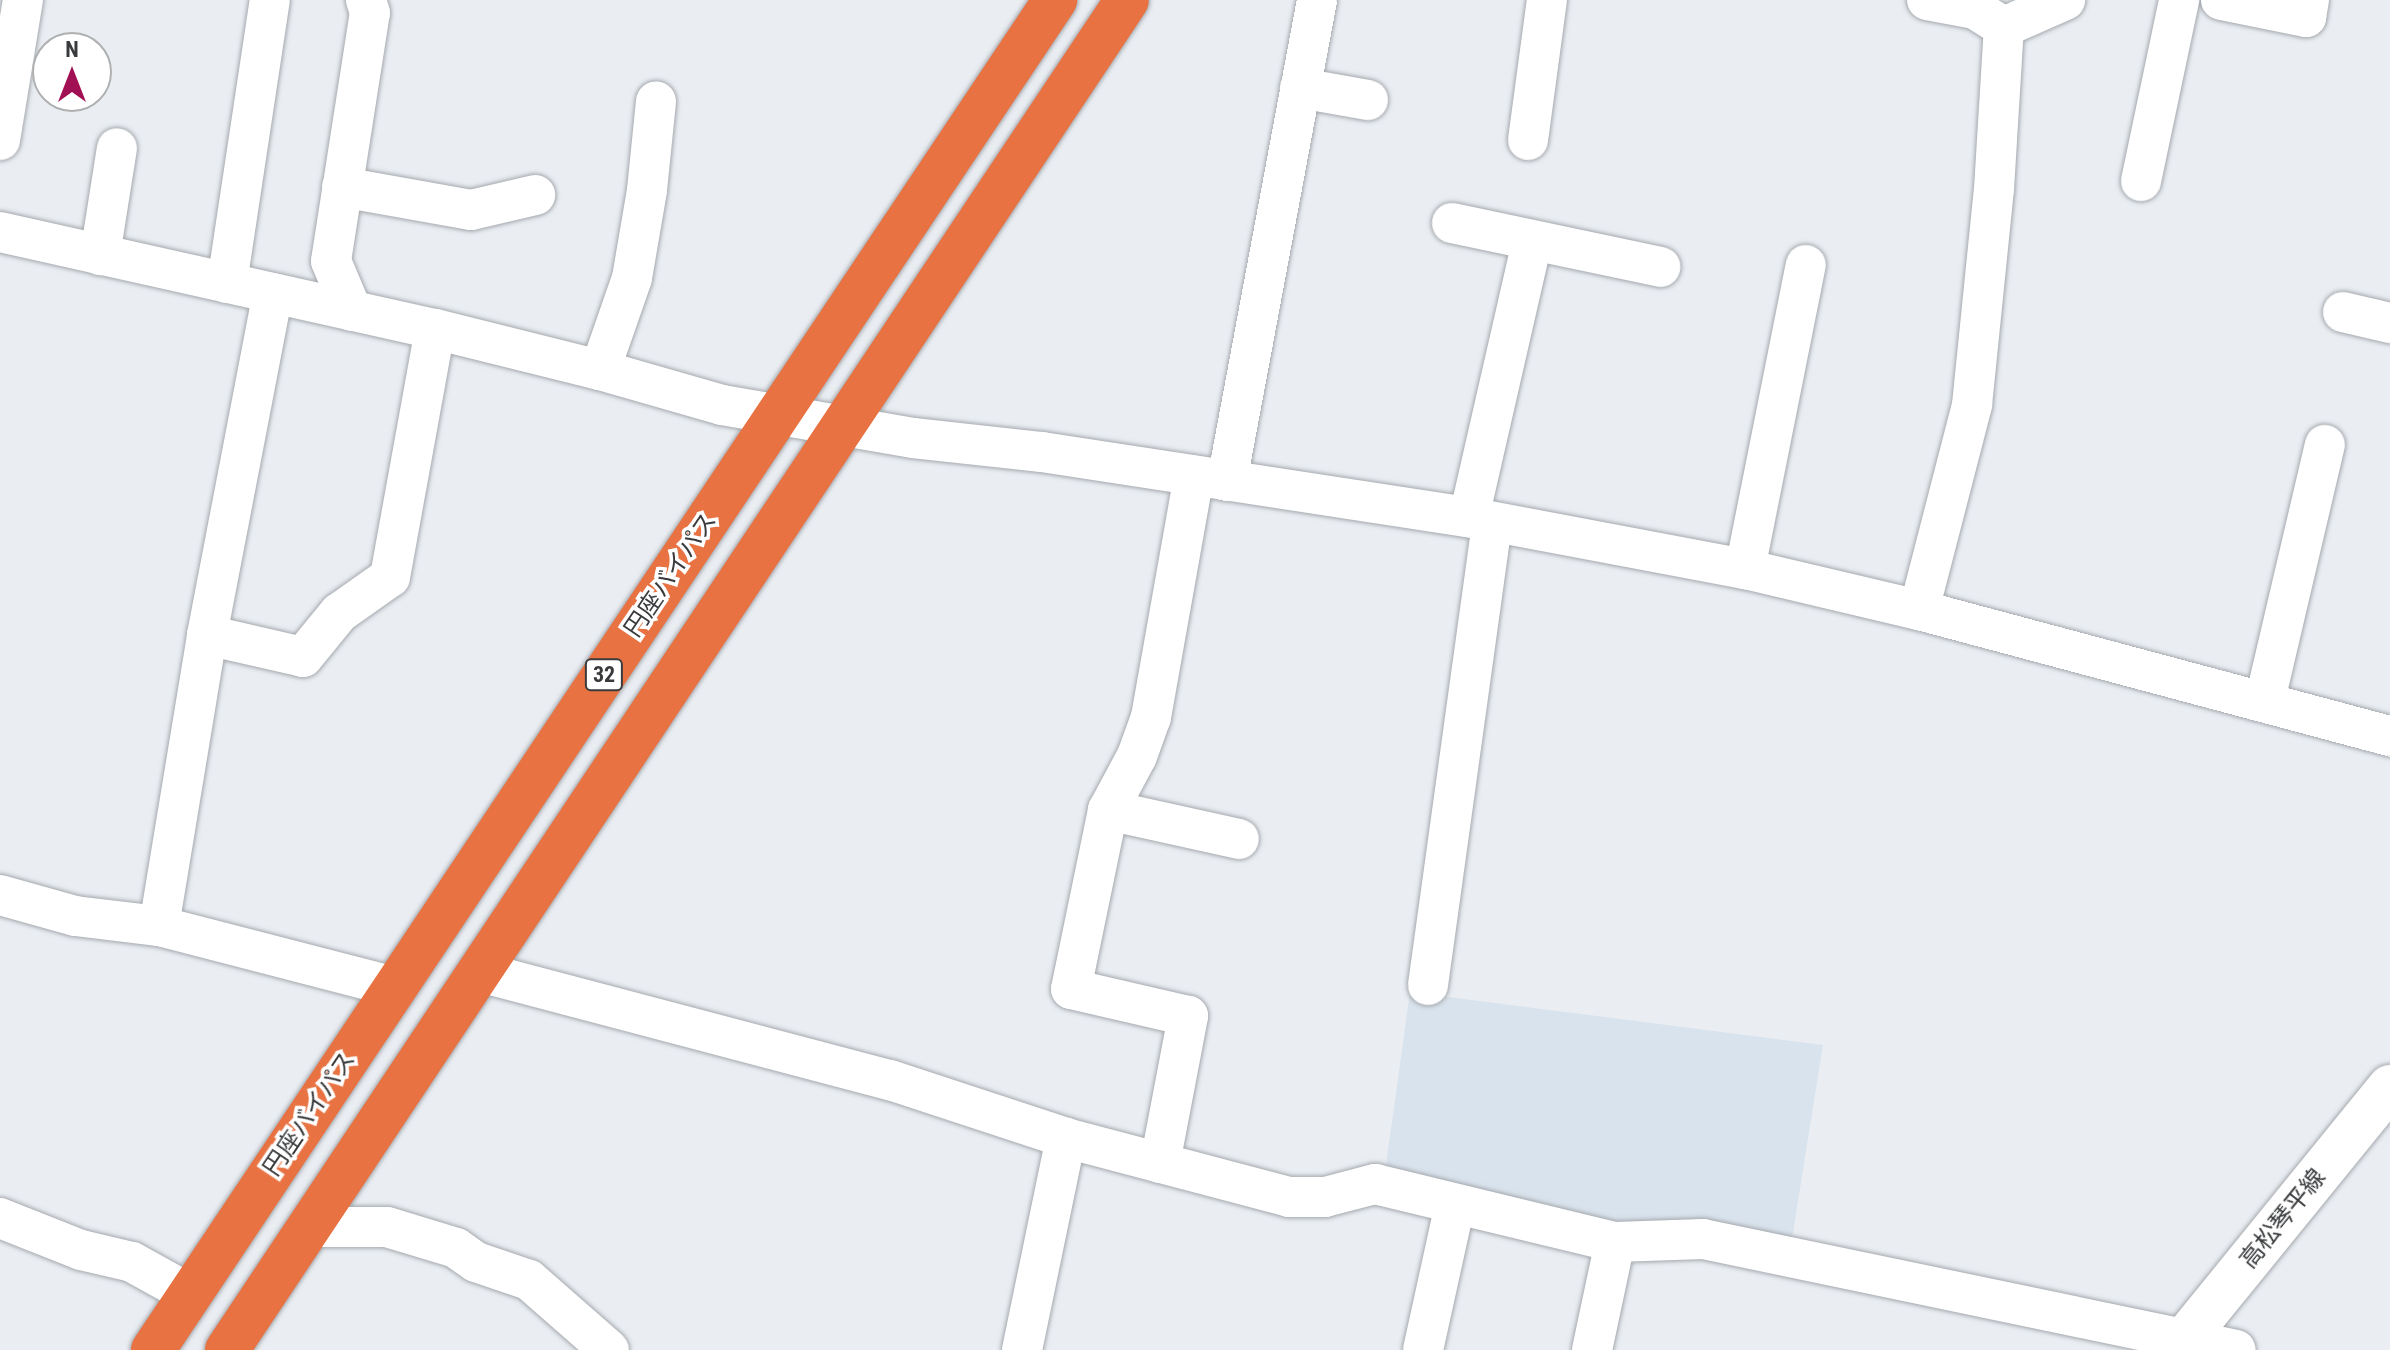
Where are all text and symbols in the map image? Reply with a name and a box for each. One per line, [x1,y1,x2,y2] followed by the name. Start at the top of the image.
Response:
[32,32,112,112] north arrow
[65,37,79,62] text: N
[619,507,723,643] street label: 円座バイパス
[584,657,624,693] road number: 32
[258,1046,362,1182] street label: 円座バイパス
[2234,1163,2332,1275] street label: 高松琴平線

